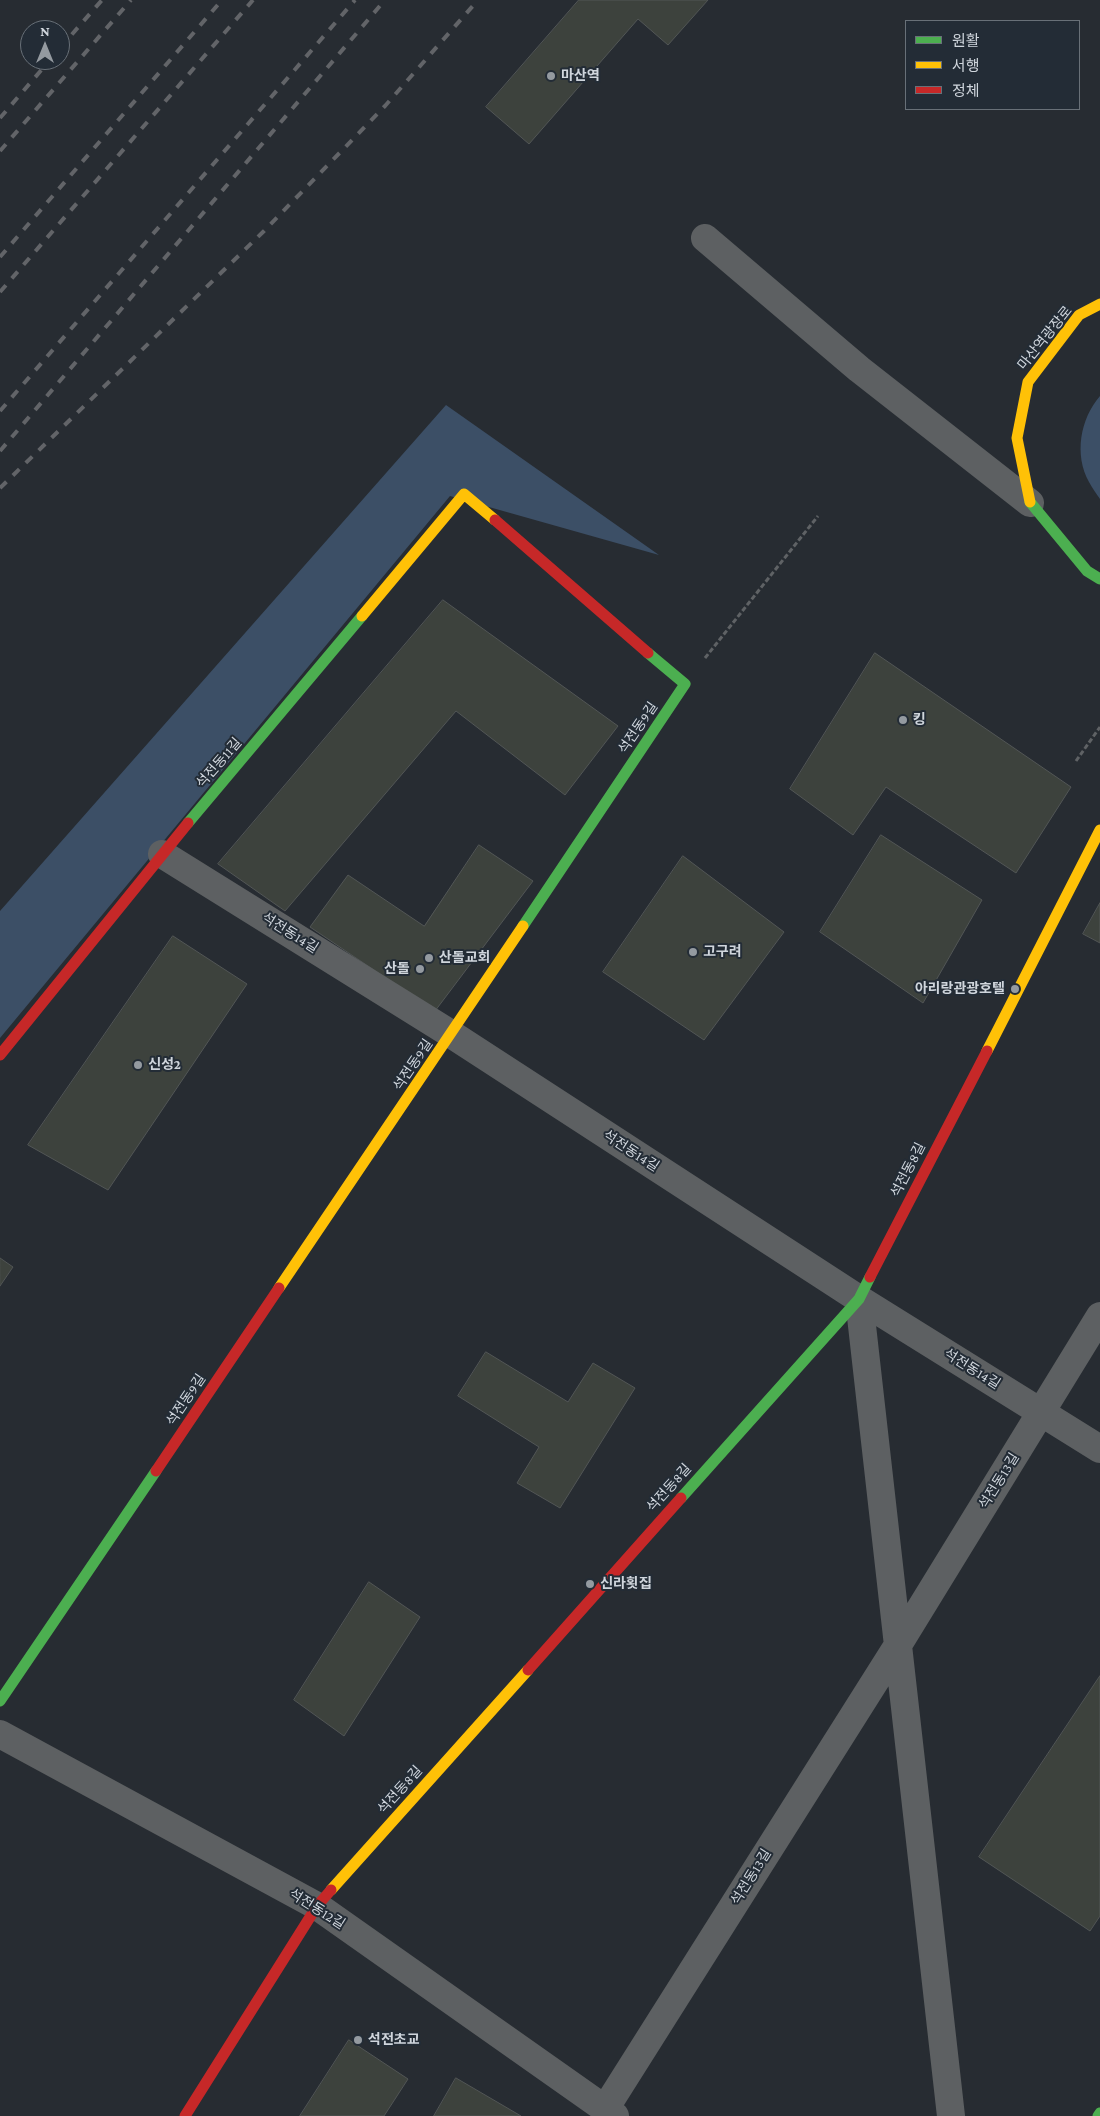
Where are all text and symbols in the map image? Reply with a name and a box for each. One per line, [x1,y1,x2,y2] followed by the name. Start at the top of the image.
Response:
[20,20,70,70] north arrow
[905,20,1080,110] legend
[40,23,50,39] text: N
[952,33,980,49] text: 원활
[952,58,980,74] text: 서행
[561,68,600,84] place label: 마산역
[545,70,557,82] marker: 마산역
[952,83,980,99] text: 정체
[1014,303,1076,373] street label: 마산역광장로
[615,699,661,757] street label: 석전동9길
[913,712,926,728] place label: 킹
[897,714,909,726] marker: 킹
[193,735,245,791] street label: 석전동11길
[259,909,321,957] street label: 석전동14길
[703,944,742,960] place label: 고구려
[687,946,699,958] marker: 고구려
[439,950,491,966] place label: 산돌교회
[423,952,435,964] marker: 산돌교회
[384,961,410,977] place label: 산돌
[414,963,426,975] marker: 산돌
[915,981,1005,997] place label: 아리랑관광호텔
[1009,983,1021,995] marker: 아리랑관광호텔
[390,1036,436,1094] street label: 석전동9길
[148,1057,181,1073] place label: 신성2
[132,1059,144,1071] marker: 신성2
[600,1127,662,1175] street label: 석전동14길
[887,1140,929,1200] street label: 석전동8길
[941,1345,1003,1393] street label: 석전동14길
[163,1371,209,1429] street label: 석전동9길
[975,1450,1023,1512] street label: 석전동13길
[643,1460,695,1516] street label: 석전동8길
[600,1576,652,1592] place label: 신라횟집
[584,1578,596,1590] marker: 신라횟집
[374,1762,426,1818] street label: 석전동8길
[727,1846,775,1908] street label: 석전동13길
[286,1885,348,1933] street label: 석전동12길
[368,2032,420,2048] place label: 석전초교
[352,2034,364,2046] marker: 석전초교

